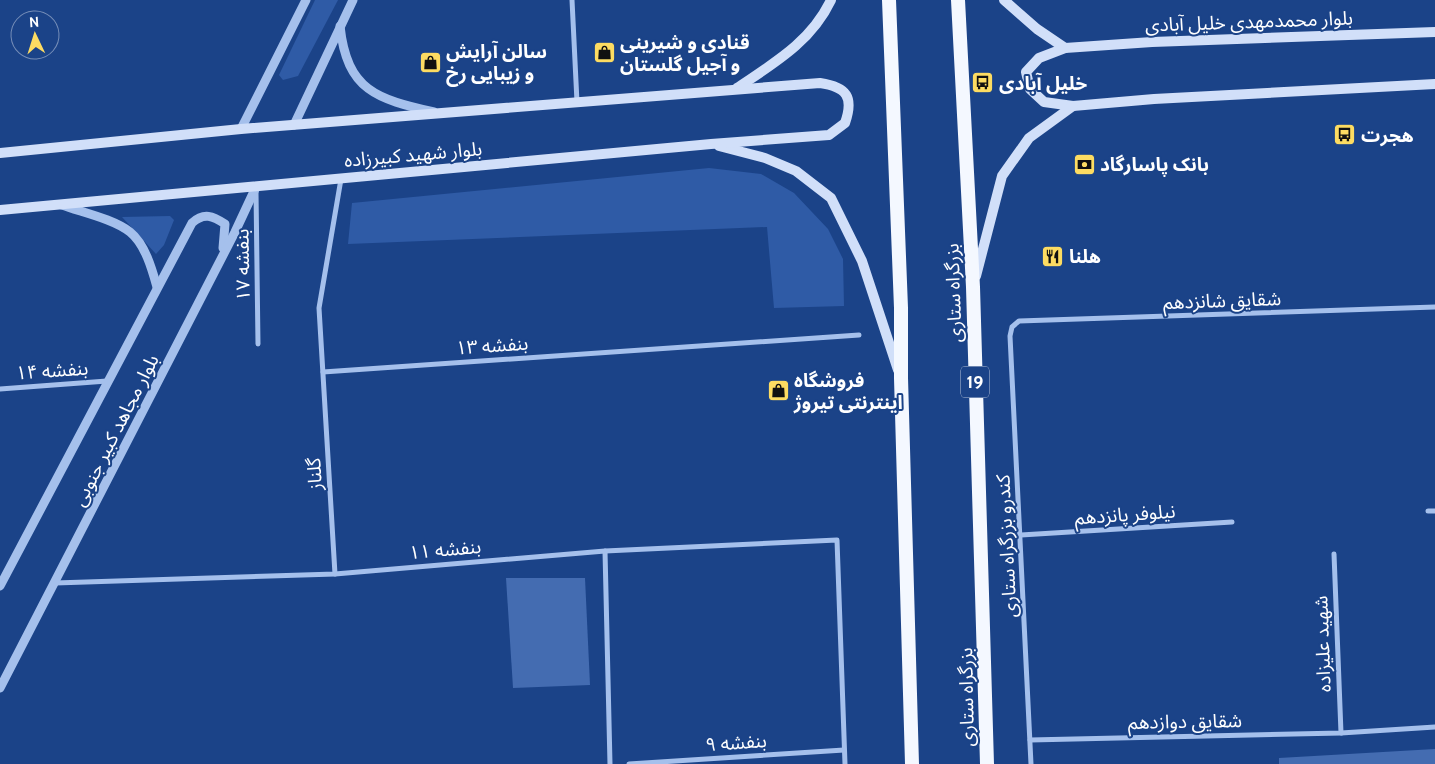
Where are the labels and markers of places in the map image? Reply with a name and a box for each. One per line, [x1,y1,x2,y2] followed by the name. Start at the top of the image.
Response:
[620,31,750,76] place label: قنادی و شیرینی و آجیل گلستان
[446,40,547,87] place label: سالن آرایش و زیبایی رخ
[592,41,616,65] shop icon: قنادی و شیرینی و آجیل گلستان
[418,50,442,74] shop icon: سالن آرایش و زیبایی رخ
[971,71,995,95] bus stop icon: خلیل آبادی
[999,72,1087,95] place label: خلیل آبادی
[1333,123,1357,147] bus stop icon: هجرت
[1361,124,1414,147] place label: هجرت
[1072,152,1096,176] bank icon: بانک پاسارگاد
[1100,153,1209,177] place label: بانک پاسارگاد
[1041,244,1065,268] restaurant icon: هلنا
[1069,245,1101,268] place label: هلنا
[793,369,903,414] place label: فروشگاه اینترنتی تیروژ
[766,379,790,403] shop icon: فروشگاه اینترنتی تیروژ

